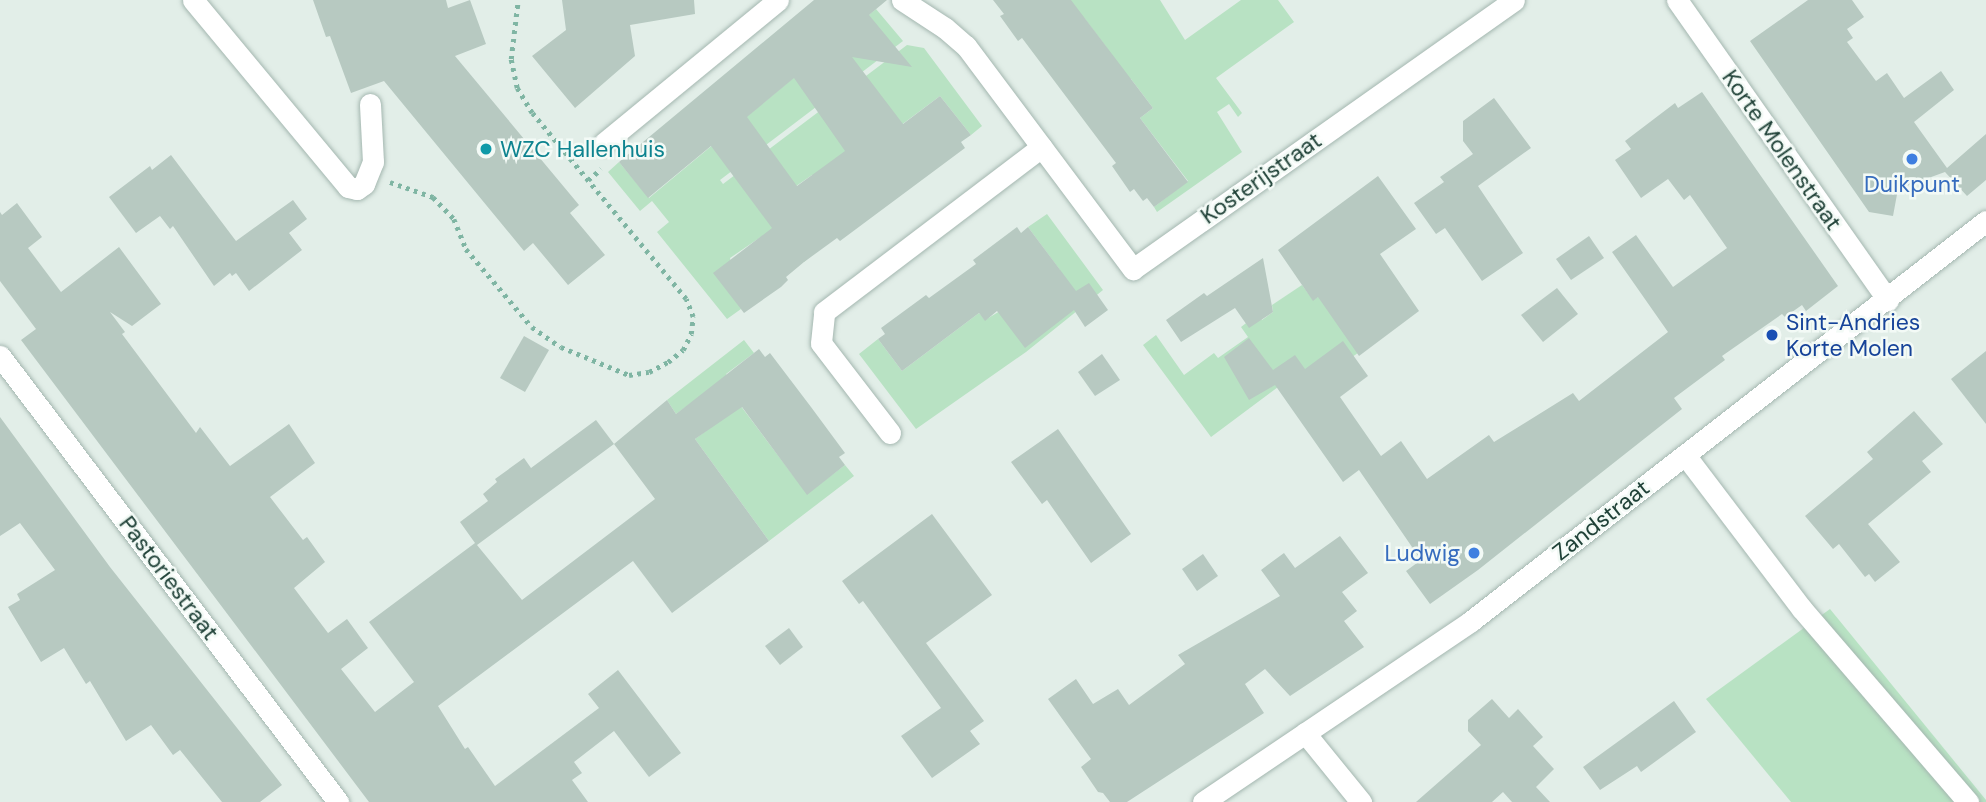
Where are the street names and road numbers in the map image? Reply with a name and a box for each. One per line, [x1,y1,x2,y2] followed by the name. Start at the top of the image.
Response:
[1716,65,1848,235] street label: Korte Molenstraat
[1195,126,1327,230] street label: Kosterijstraat
[1547,474,1655,566] street label: Zandstraat
[113,511,225,645] street label: Pastoriestraat

